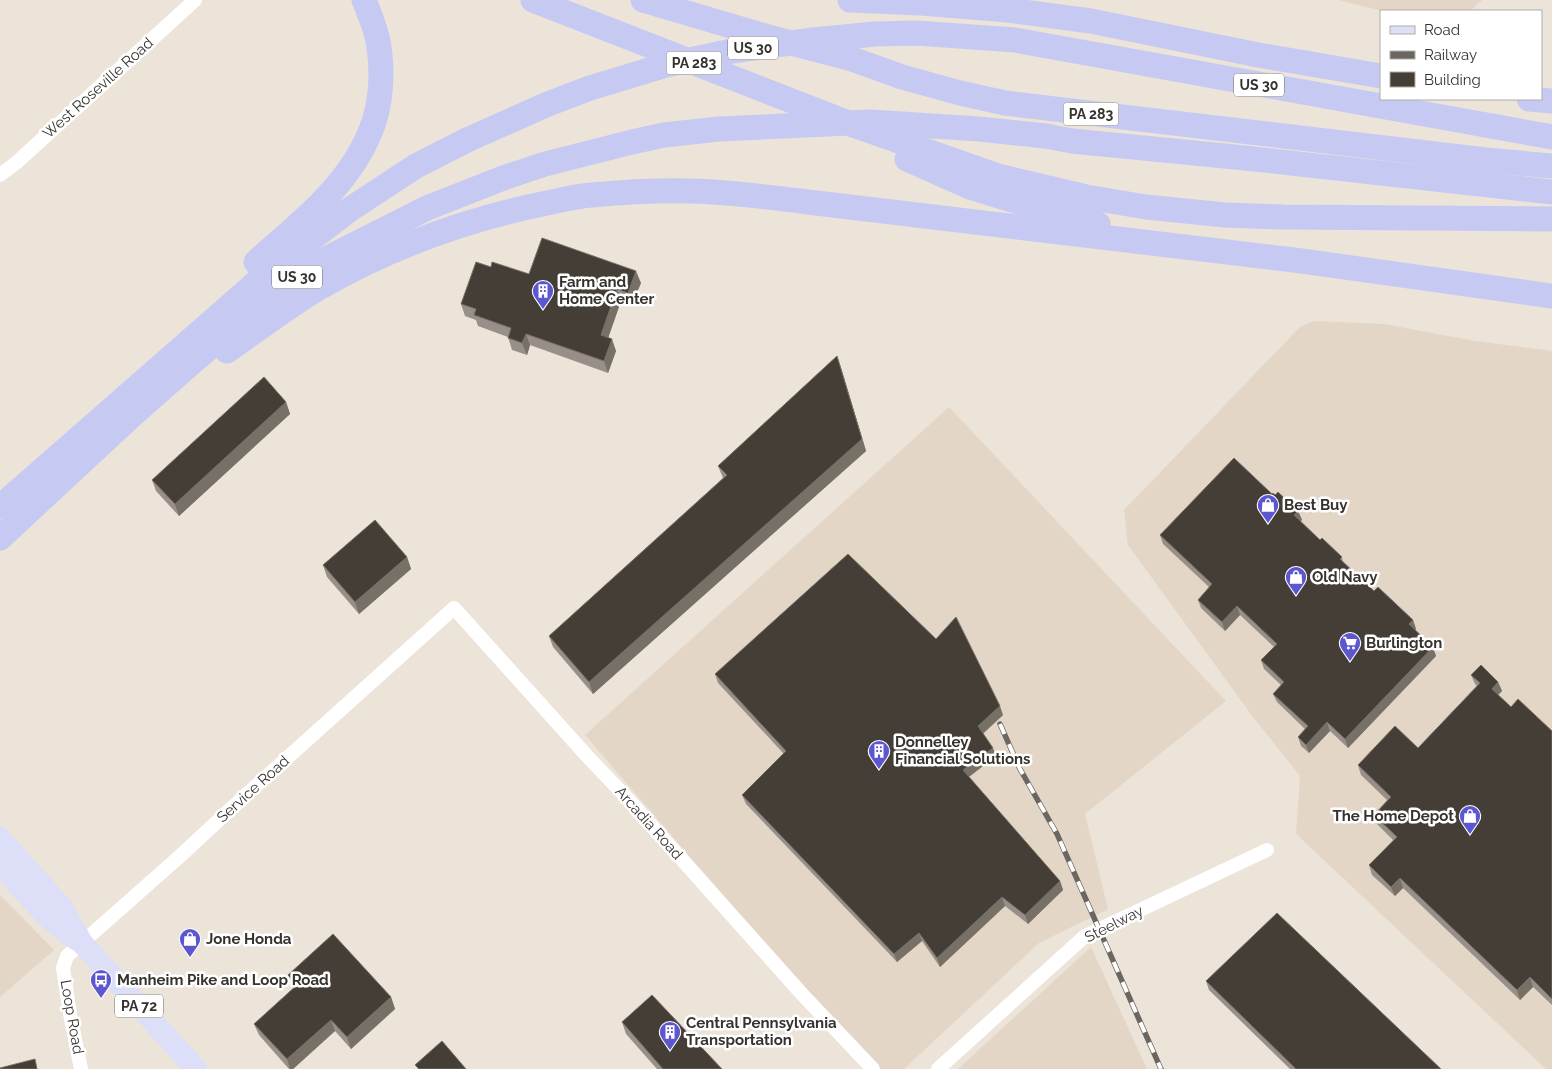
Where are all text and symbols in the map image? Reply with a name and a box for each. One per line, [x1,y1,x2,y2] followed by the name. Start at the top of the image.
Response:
[1380,10,1542,100] legend
[1424,21,1460,39] text: Road
[39,34,157,142] street label: West Roseville Road
[728,36,778,59] road number: US 30
[1424,46,1477,64] text: Railway
[666,52,722,74] road number: PA 283
[1424,71,1481,89] text: Building
[1234,74,1284,96] road number: US 30
[1064,102,1118,126] road number: PA 283
[272,266,322,288] road number: US 30
[559,273,655,308] place label: Farm and Home Center
[531,279,555,310] building icon: Farm and Home Center
[1256,493,1280,524] shop icon: Best Buy
[1284,496,1348,514] place label: Best Buy
[1284,565,1308,596] shop icon: Old Navy
[1312,568,1378,586] place label: Old Navy
[1338,631,1362,662] supermarket icon: Burlington
[1366,634,1442,652] place label: Burlington
[895,733,1030,768] place label: Donnelley Financial Solutions
[867,739,891,770] building icon: Donnelley Financial Solutions
[213,752,293,826] street label: Service Road
[611,783,687,863] street label: Arcadia Road
[1458,804,1482,835] shop icon: The Home Depot
[1332,807,1454,825] place label: The Home Depot
[1082,902,1146,946] street label: Steelway
[178,927,202,958] shop icon: Jone Honda
[206,930,292,948] place label: Jone Honda
[89,968,113,999] bus stop icon: Manheim Pike and Loop Road
[117,971,329,989] place label: Manheim Pike and Loop Road
[57,978,87,1056] street label: Loop Road
[115,994,163,1018] road number: PA 72
[686,1014,837,1049] place label: Central Pennsylvania Transportation
[658,1020,682,1051] building icon: Central Pennsylvania Transportation

